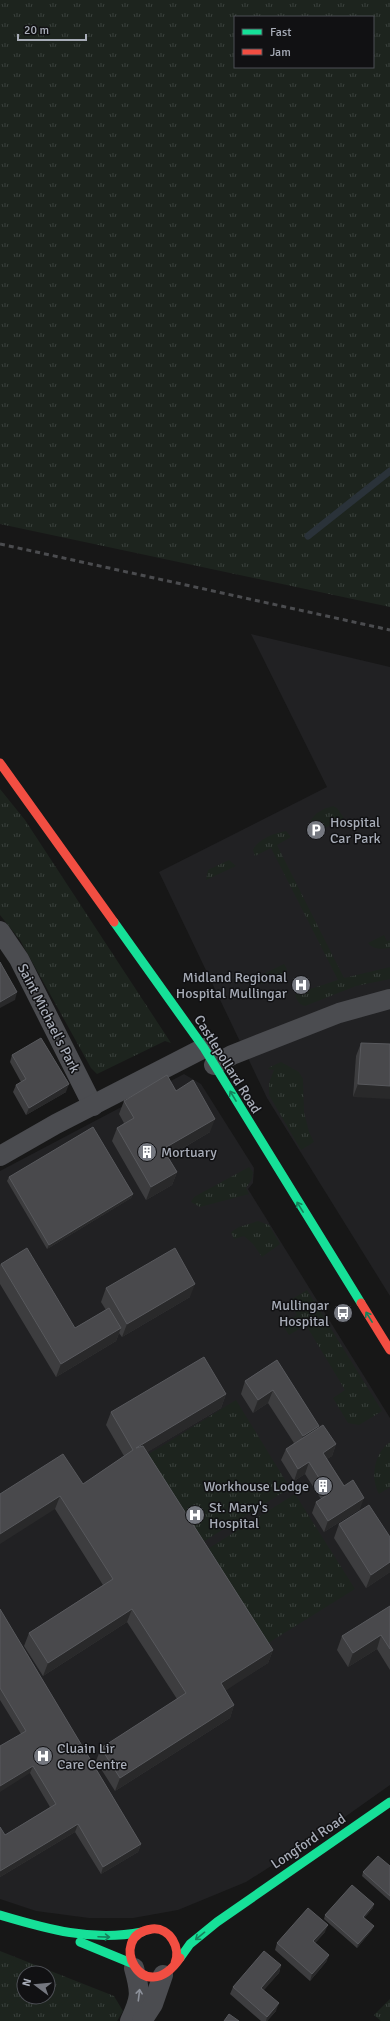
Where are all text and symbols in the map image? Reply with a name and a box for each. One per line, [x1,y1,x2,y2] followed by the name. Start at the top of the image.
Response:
[18,16,86,42] scale bar
[234,16,374,68] legend
[24,23,49,38] text: 20 m
[270,25,291,40] text: Fast
[270,45,291,60] text: Jam
[330,814,381,847] place label: Hospital Car Park
[305,819,327,841] parking icon: Hospital Car Park
[14,961,83,1076] street label: Saint Michael's Park
[176,969,288,1002] place label: Midland Regional Hospital Mullingar
[290,974,312,996] hospital icon: Midland Regional Hospital Mullingar
[190,1012,265,1117] street label: Castlepollard Road
[229,1091,237,1102] one-way arrow
[136,1141,158,1163] building icon: Mortuary
[161,1144,217,1161] place label: Mortuary
[296,1201,304,1213] one-way arrow
[271,1297,330,1330] place label: Mullingar Hospital
[332,1302,354,1324] bus stop icon: Mullingar Hospital
[365,1311,373,1323] one-way arrow
[312,1475,334,1497] building icon: Workhouse Lodge
[203,1478,309,1495] place label: Workhouse Lodge
[209,1499,268,1532] place label: St. Mary's Hospital
[184,1504,206,1526] hospital icon: St. Mary's Hospital
[57,1740,127,1773] place label: Cluain Lir Care Centre
[32,1745,54,1767] hospital icon: Cluain Lir Care Centre
[268,1810,349,1873] street label: Longford Road
[195,1931,206,1940] one-way arrow
[97,1933,110,1941] one-way arrow
[16,1965,56,2005] north arrow
[20,1977,34,1988] text: N
[135,1989,142,2002] one-way arrow

